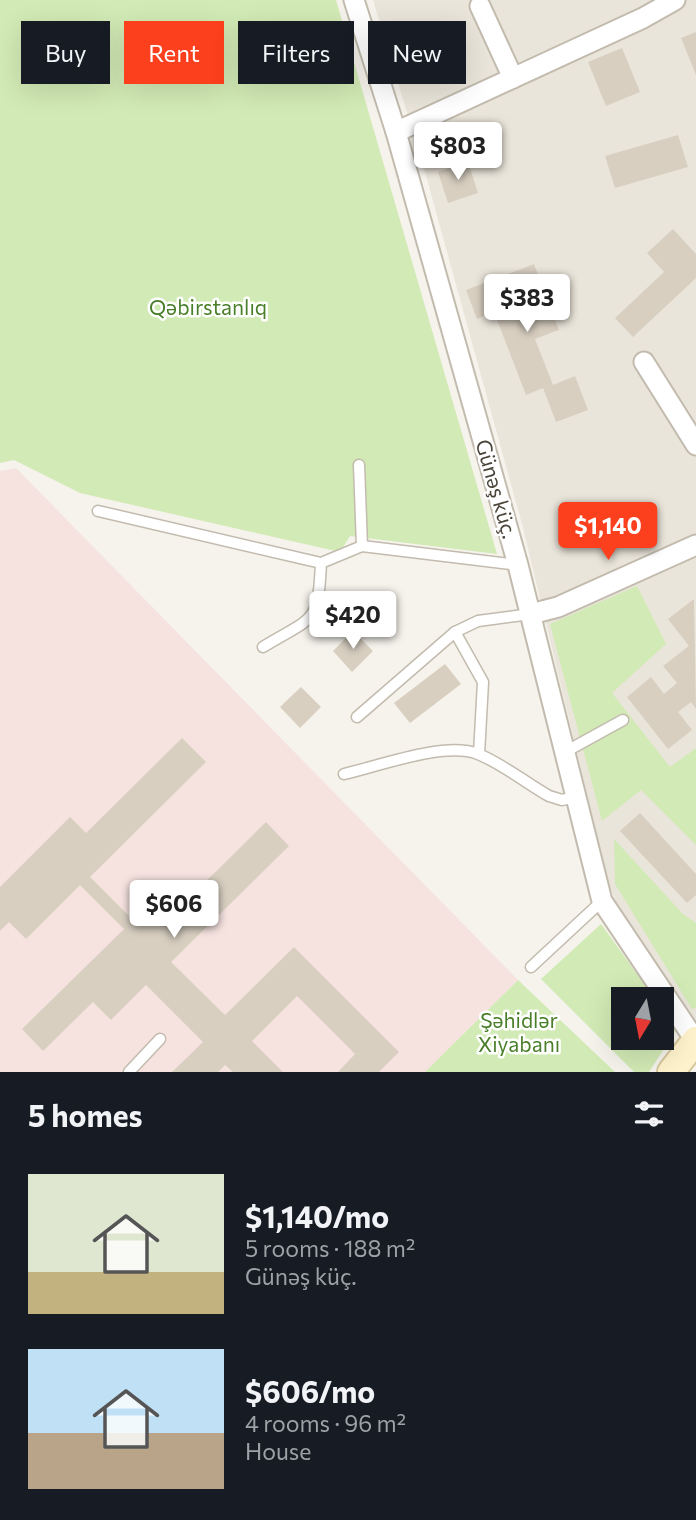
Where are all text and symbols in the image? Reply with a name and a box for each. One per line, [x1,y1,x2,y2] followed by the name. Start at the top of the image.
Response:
[21,21,110,84] chip: Buy
[124,21,224,84] chip: Rent
[238,21,354,84] chip: Filters
[368,21,466,84] chip: New
[417,122,499,182] pin: $803
[430,131,486,159] text: $803
[486,274,568,334] pin: $383
[500,283,554,311] text: $383
[149,294,267,319] park label: Qəbirstanlıq
[471,436,524,541] street label: Günəş küç.
[551,503,665,562] pin: $1,140
[574,511,642,539] text: $1,140
[312,592,394,651] pin: $420
[325,600,381,628] text: $420
[133,880,215,940] pin: $606
[146,889,202,917] text: $606
[611,987,674,1050] north arrow
[611,987,674,1050] map controls
[478,1007,560,1056] park label: Şəhidlər Xiyabanı
[630,1095,668,1133] icon: filters
[28,1096,142,1133] text: 5 homes
[245,1197,389,1234] text: $1,140/mo
[84,1202,168,1286] icon: home
[245,1234,415,1262] text: 5 rooms · 188 m²
[245,1262,357,1290] text: Günəş küç.
[245,1372,375,1409] text: $606/mo
[84,1377,168,1461] icon: home
[245,1409,406,1437] text: 4 rooms · 96 m²
[245,1437,311,1465] text: House

